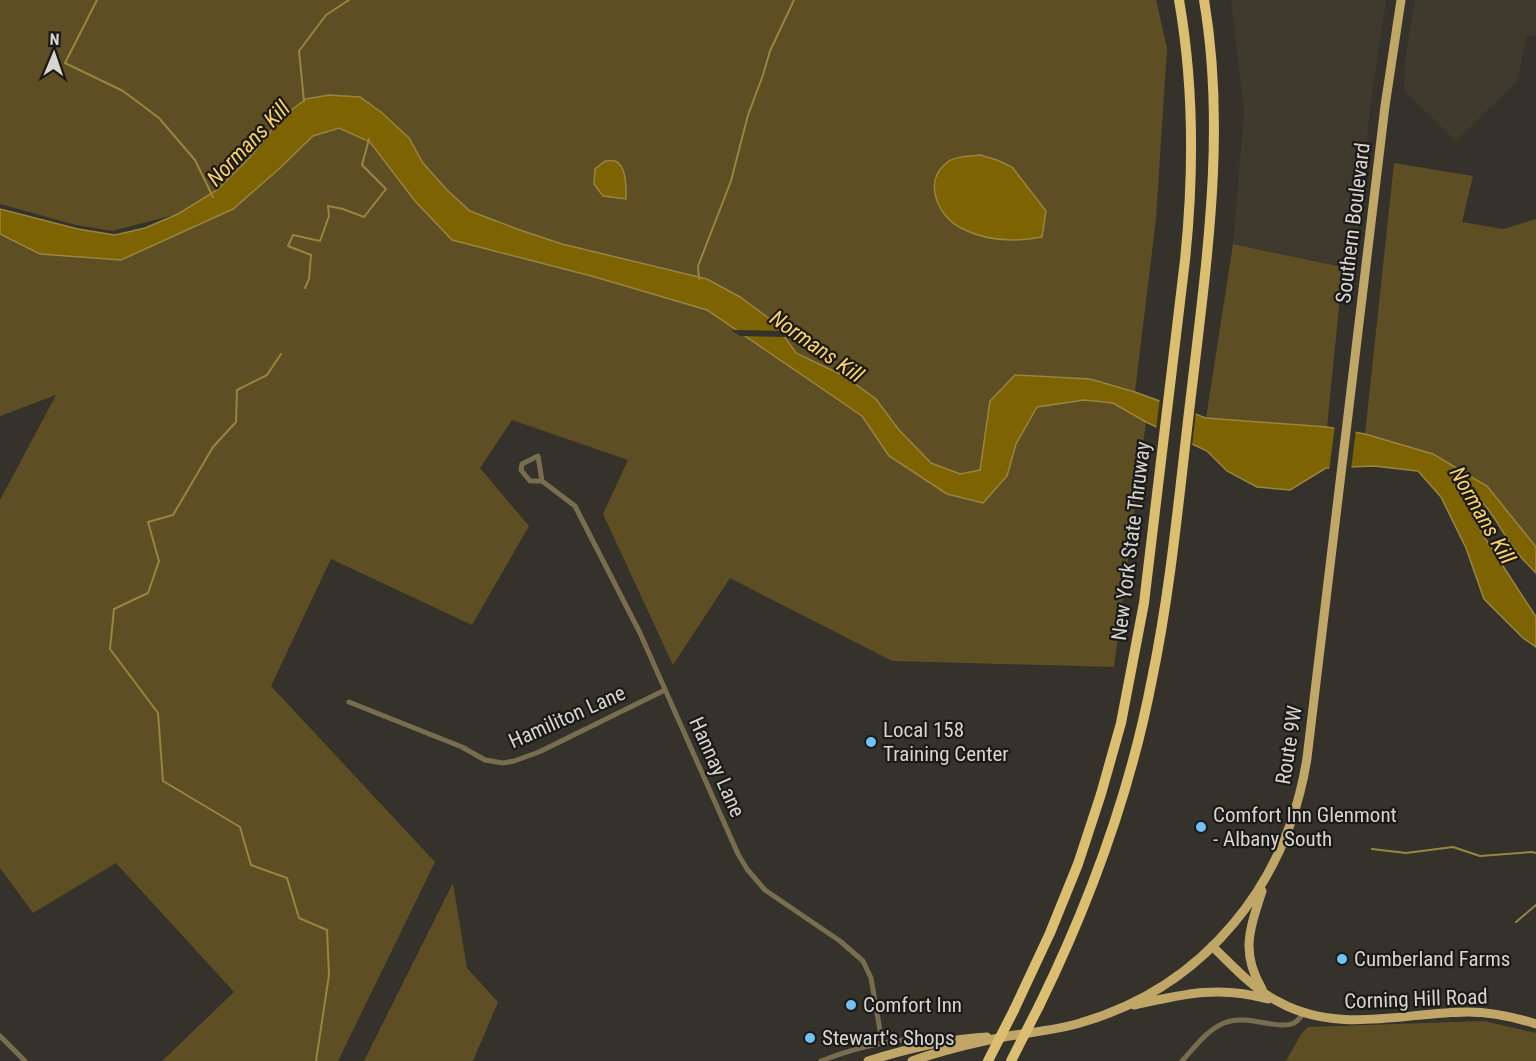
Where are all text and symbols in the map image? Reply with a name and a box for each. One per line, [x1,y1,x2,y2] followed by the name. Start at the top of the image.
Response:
[24,24,84,84] north arrow
[49,30,60,49] text: N
[202,95,296,191] water label: Normans Kill
[1331,141,1375,305] street label: Southern Boulevard
[765,305,869,388] water label: Normans Kill
[1107,440,1155,642] street label: New York State Thruway
[1445,462,1521,569] water label: Normans Kill
[505,681,629,753] street label: Hamiliton Lane
[1271,704,1307,786] street label: Route 9W
[684,713,750,821] street label: Hannay Lane
[883,718,1009,766] place label: Local 158 Training Center
[864,735,878,749] marker: Local 158 Training Center
[1213,803,1397,851] place label: Comfort Inn Glenmont - Albany South
[1194,820,1208,834] marker: Comfort Inn Glenmont - Albany South
[1354,947,1510,971] place label: Cumberland Farms
[1335,952,1349,966] marker: Cumberland Farms
[1344,985,1488,1013] street label: Corning Hill Road
[863,993,962,1017] place label: Comfort Inn
[844,998,858,1012] marker: Comfort Inn
[822,1026,955,1050] place label: Stewart's Shops
[803,1031,817,1045] marker: Stewart's Shops

